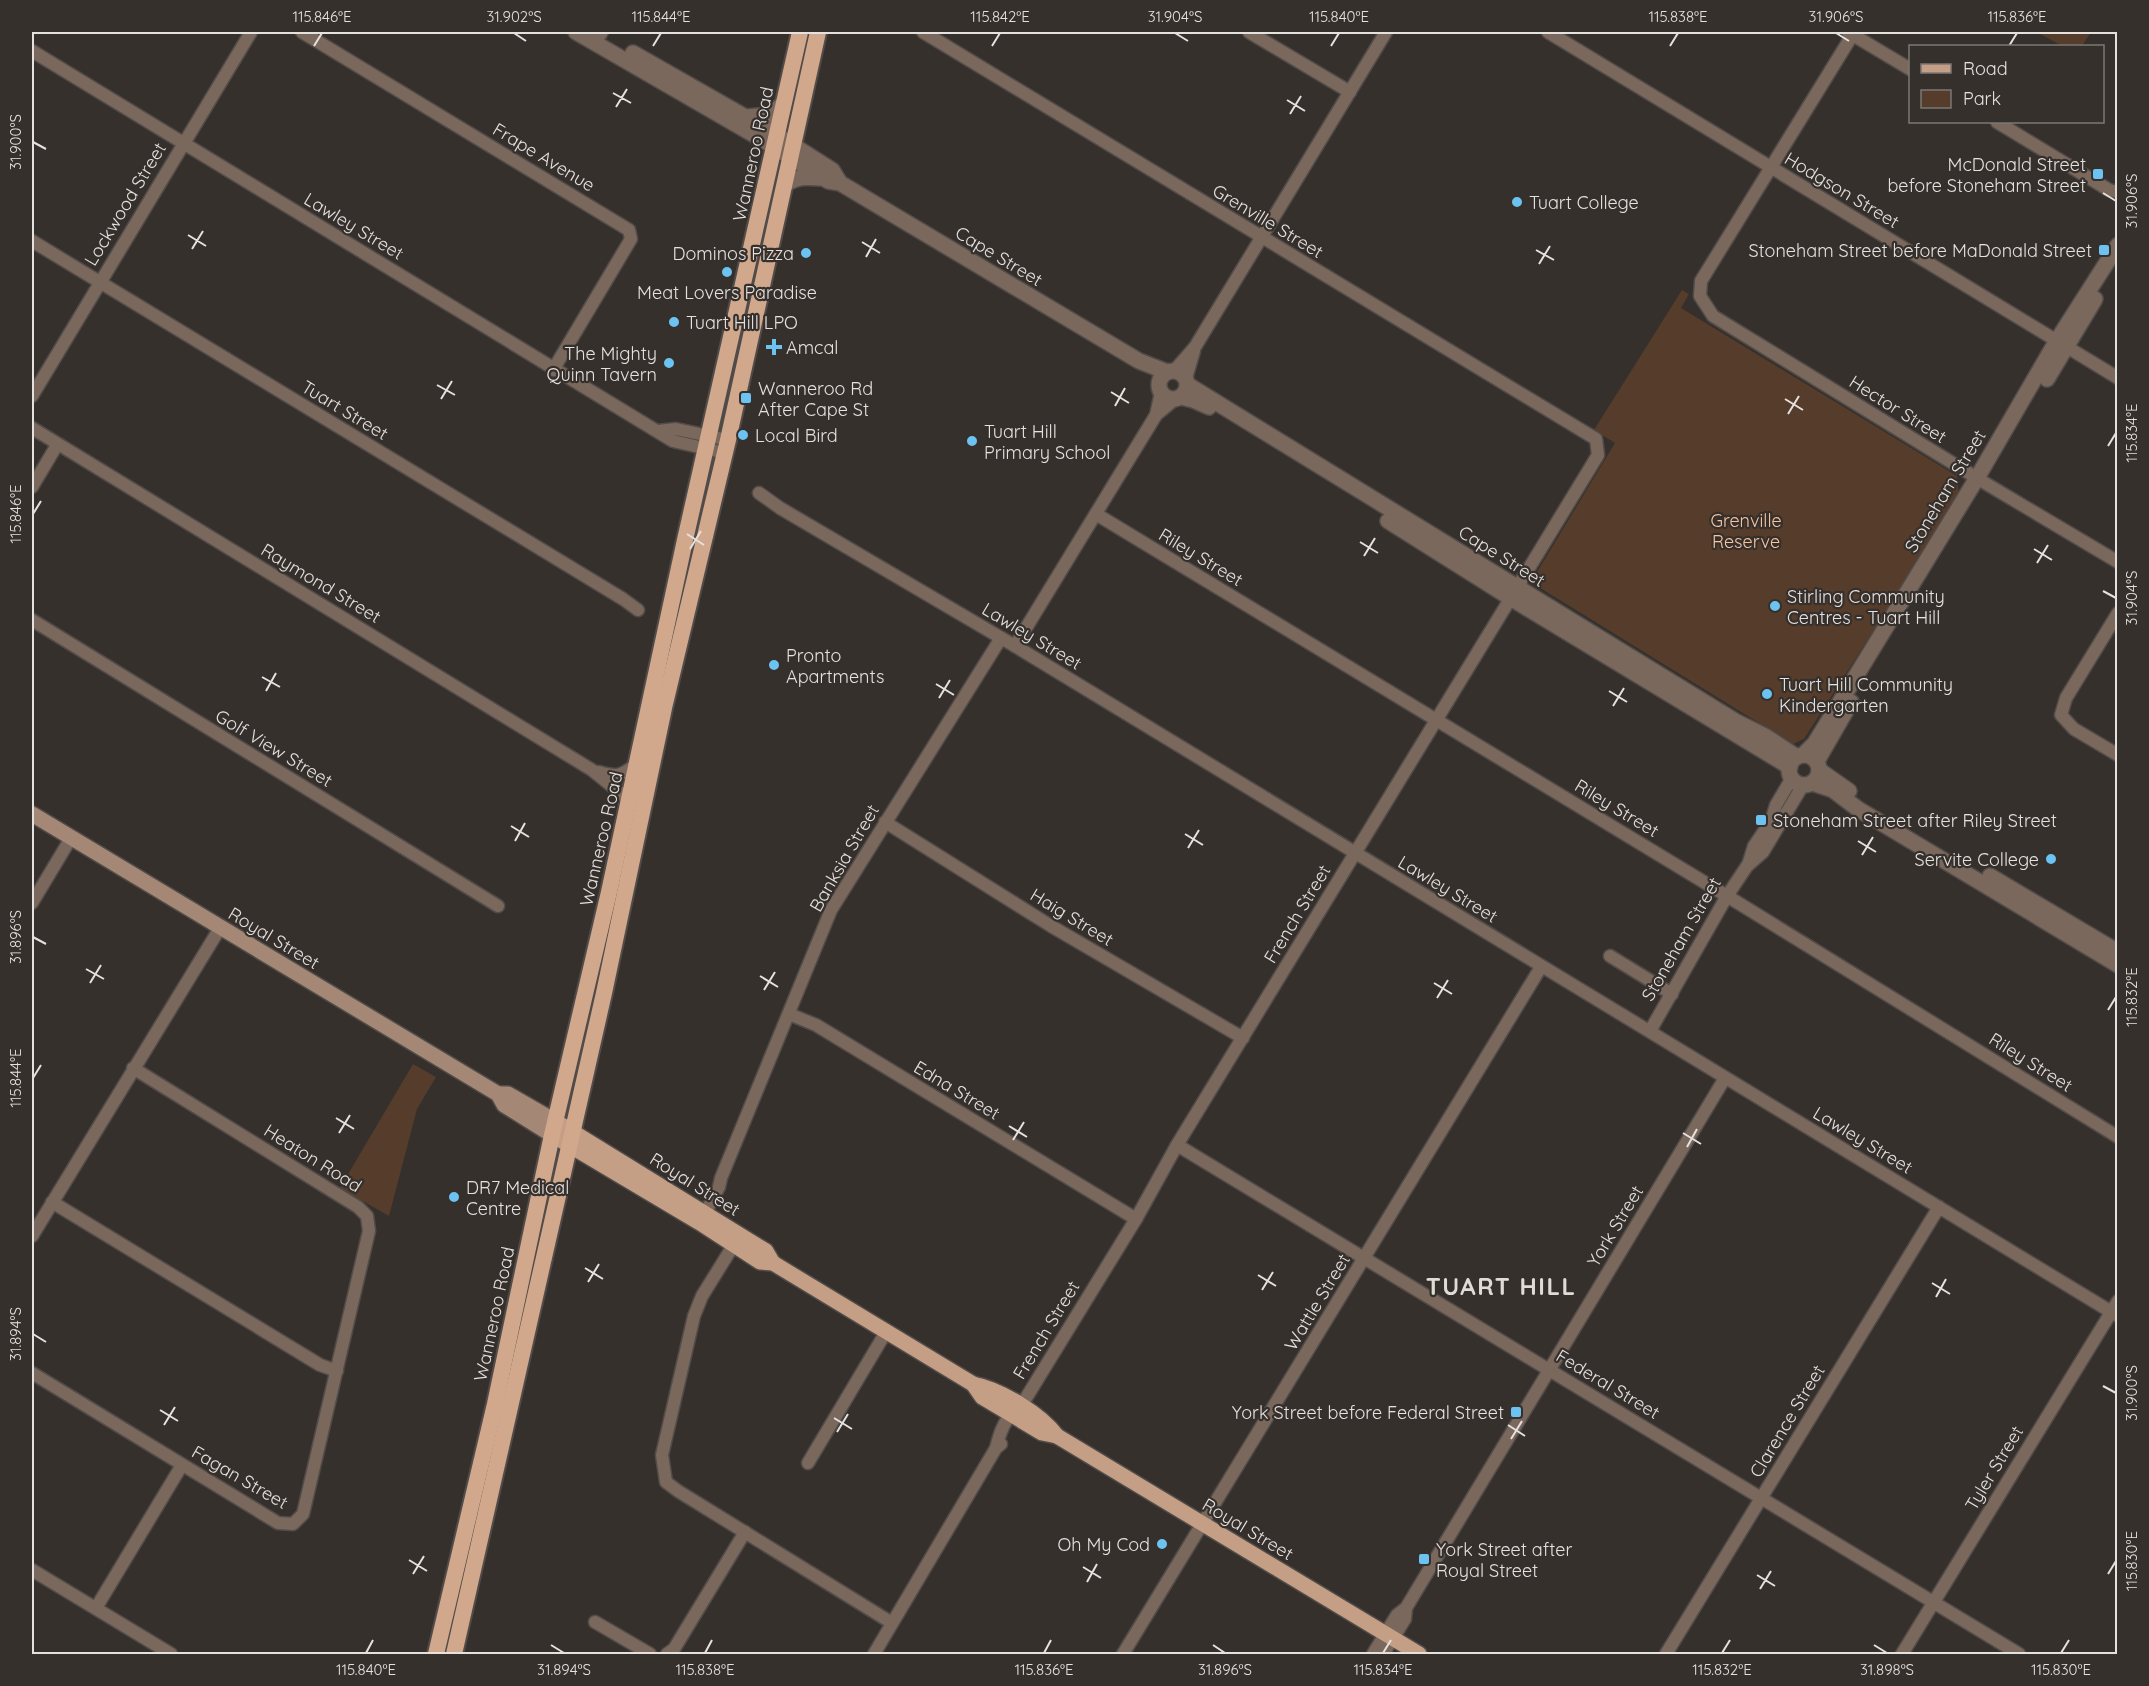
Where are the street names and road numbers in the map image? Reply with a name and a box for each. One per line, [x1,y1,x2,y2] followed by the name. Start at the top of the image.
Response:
[728,85,778,223] street label: Wanneroo Road
[489,117,599,197] street label: Frape Avenue
[79,138,171,270] street label: Lockwood Street
[1781,147,1903,233] street label: Hodgson Street
[1208,179,1328,263] street label: Grenville Street
[300,187,408,265] street label: Lawley Street
[951,221,1047,291] street label: Cape Street
[1845,370,1951,448] street label: Hector Street
[297,375,393,445] street label: Tuart Street
[1899,425,1991,557] street label: Stoneham Street
[1454,520,1550,592] street label: Cape Street
[1155,523,1247,591] street label: Riley Street
[257,538,385,628] street label: Raymond Street
[978,597,1086,675] street label: Lawley Street
[211,704,337,792] street label: Golf View Street
[574,770,628,908] street label: Wanneroo Road
[1571,774,1663,842] street label: Riley Street
[804,800,884,916] street label: Banksia Street
[1394,850,1502,928] street label: Lawley Street
[1259,861,1335,967] street label: French Street
[1636,873,1726,1005] street label: Stoneham Street
[1026,883,1118,951] street label: Haig Street
[224,902,324,974] street label: Royal Street
[1985,1027,2077,1097] street label: Riley Street
[910,1055,1004,1125] street label: Edna Street
[1809,1101,1917,1179] street label: Lawley Street
[260,1119,366,1197] street label: Heaton Road
[646,1147,744,1221] street label: Royal Street
[1582,1181,1648,1271] street label: York Street
[469,1245,519,1383] street label: Wanneroo Road
[1279,1250,1355,1354] street label: Wattle Street
[1008,1277,1084,1383] street label: French Street
[1552,1344,1664,1424] street label: Federal Street
[1744,1360,1830,1482] street label: Clarence Street
[1960,1422,2028,1514] street label: Tyler Street
[188,1440,292,1514] street label: Fagan Street
[1198,1493,1298,1565] street label: Royal Street

